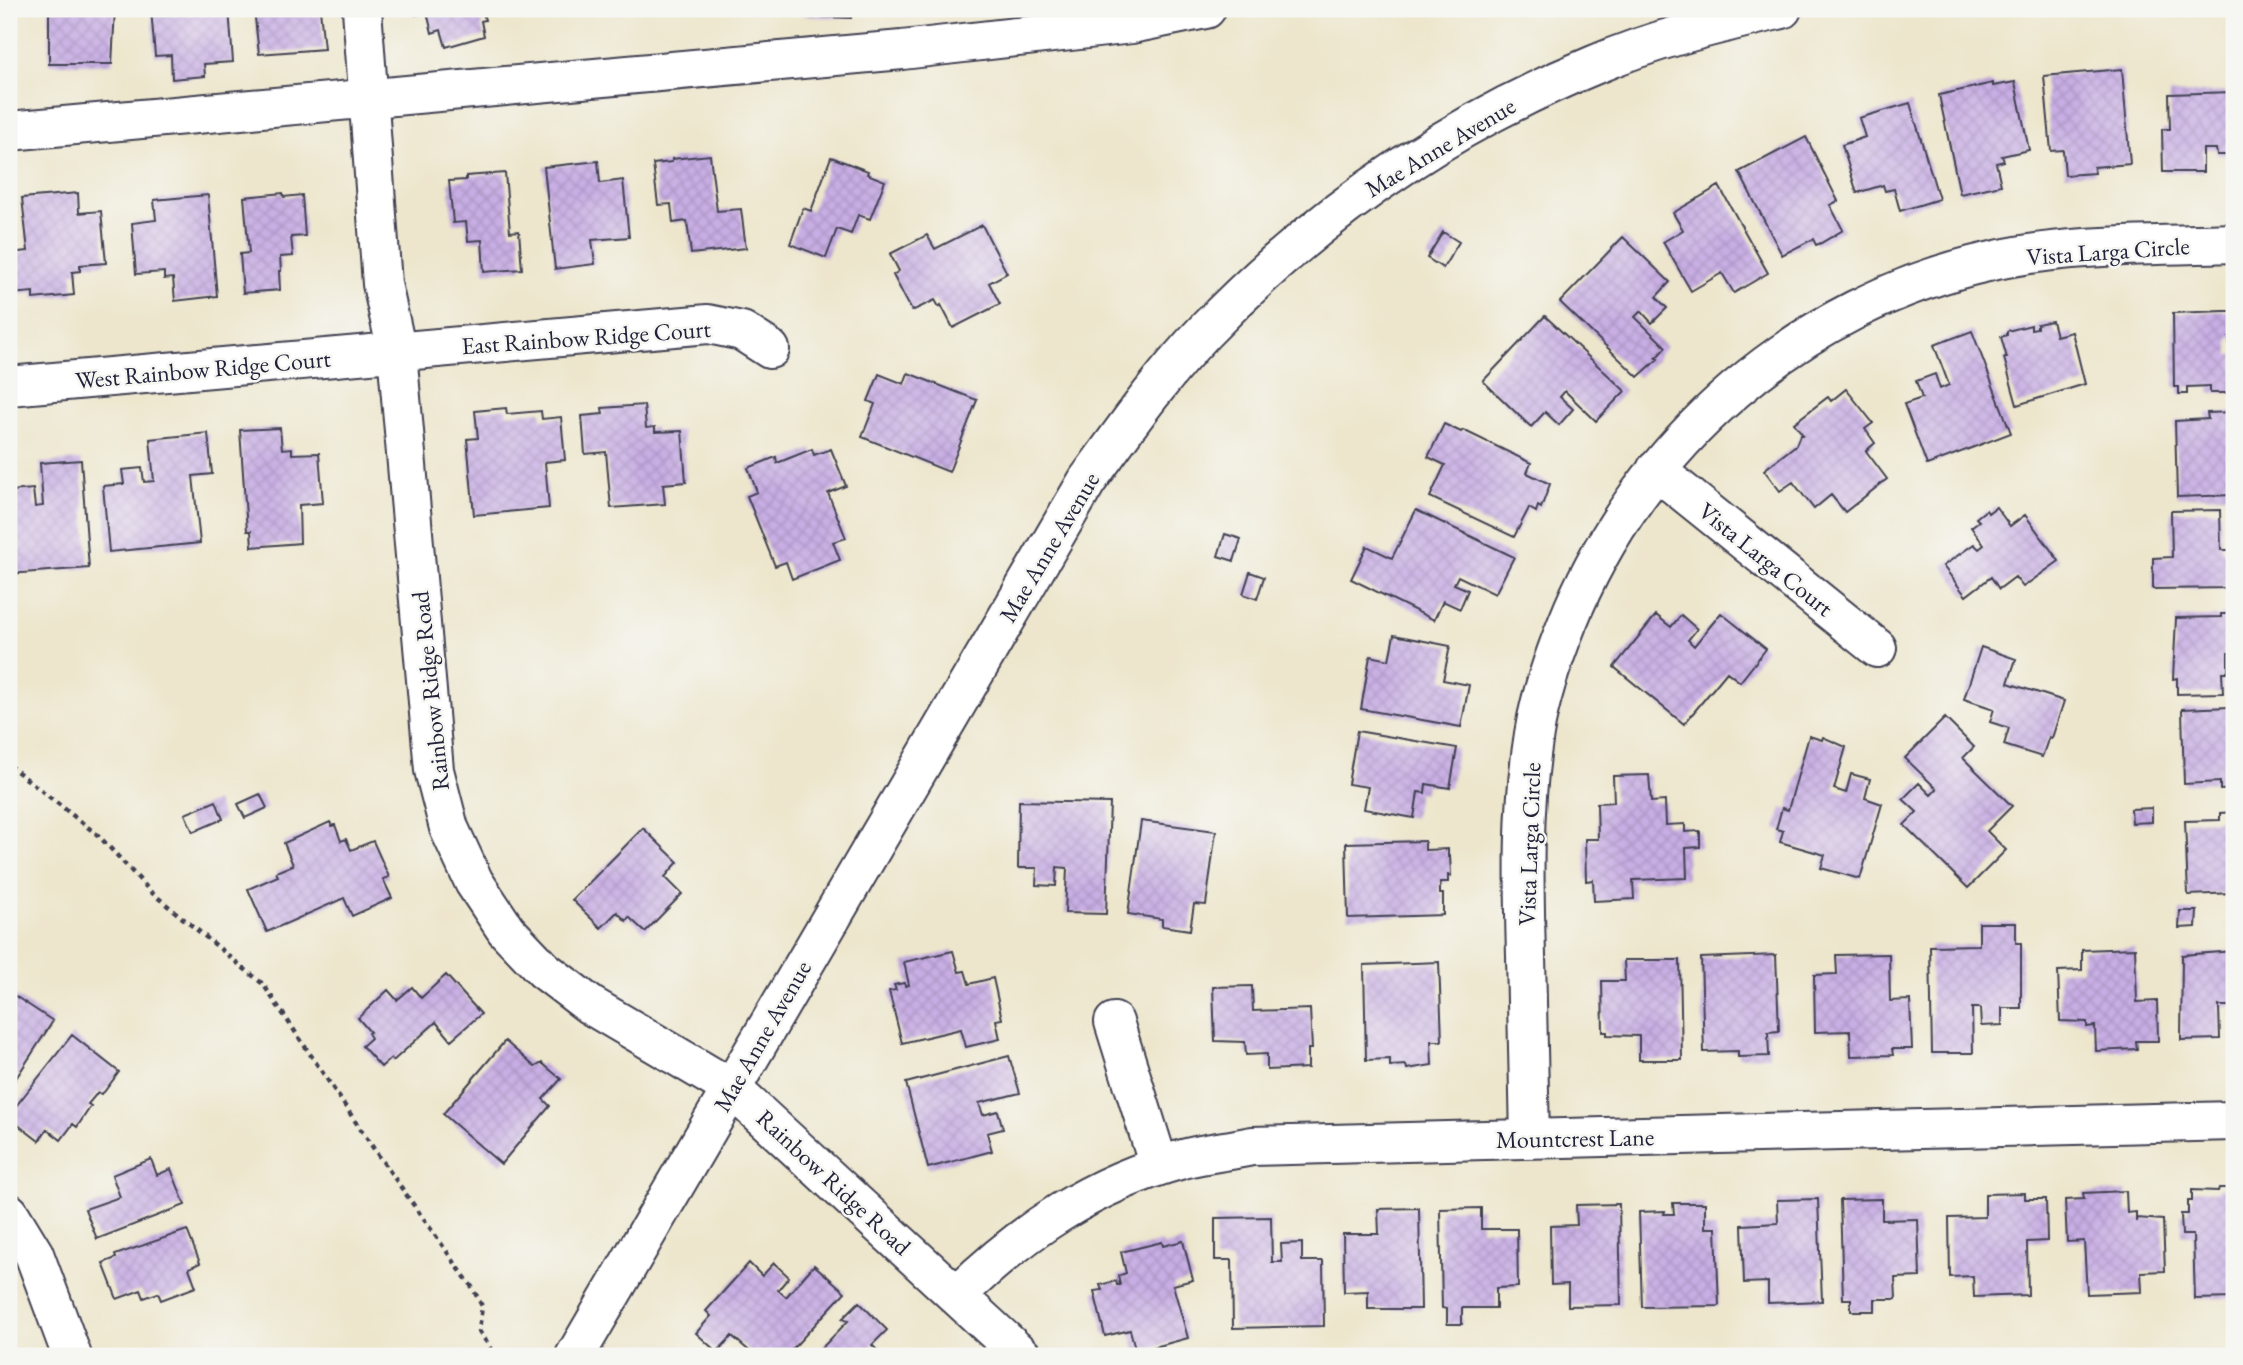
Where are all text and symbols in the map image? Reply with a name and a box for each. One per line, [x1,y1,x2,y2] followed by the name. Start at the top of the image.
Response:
[1359,90,1521,204] street label: Mae Anne Avenue
[2025,230,2191,272] street label: Vista Larga Circle
[460,313,712,361] street label: East Rainbow Ridge Court
[74,342,332,396] street label: West Rainbow Ridge Court
[992,466,1106,628] street label: Mae Anne Avenue
[1692,495,1840,623] street label: Vista Larga Court
[404,589,456,792] street label: Rainbow Ridge Road
[1511,762,1547,926] street label: Vista Larga Circle
[706,955,818,1117] street label: Mae Anne Avenue
[750,1102,918,1262] street label: Rainbow Ridge Road
[1496,1121,1654,1155] street label: Mountcrest Lane

